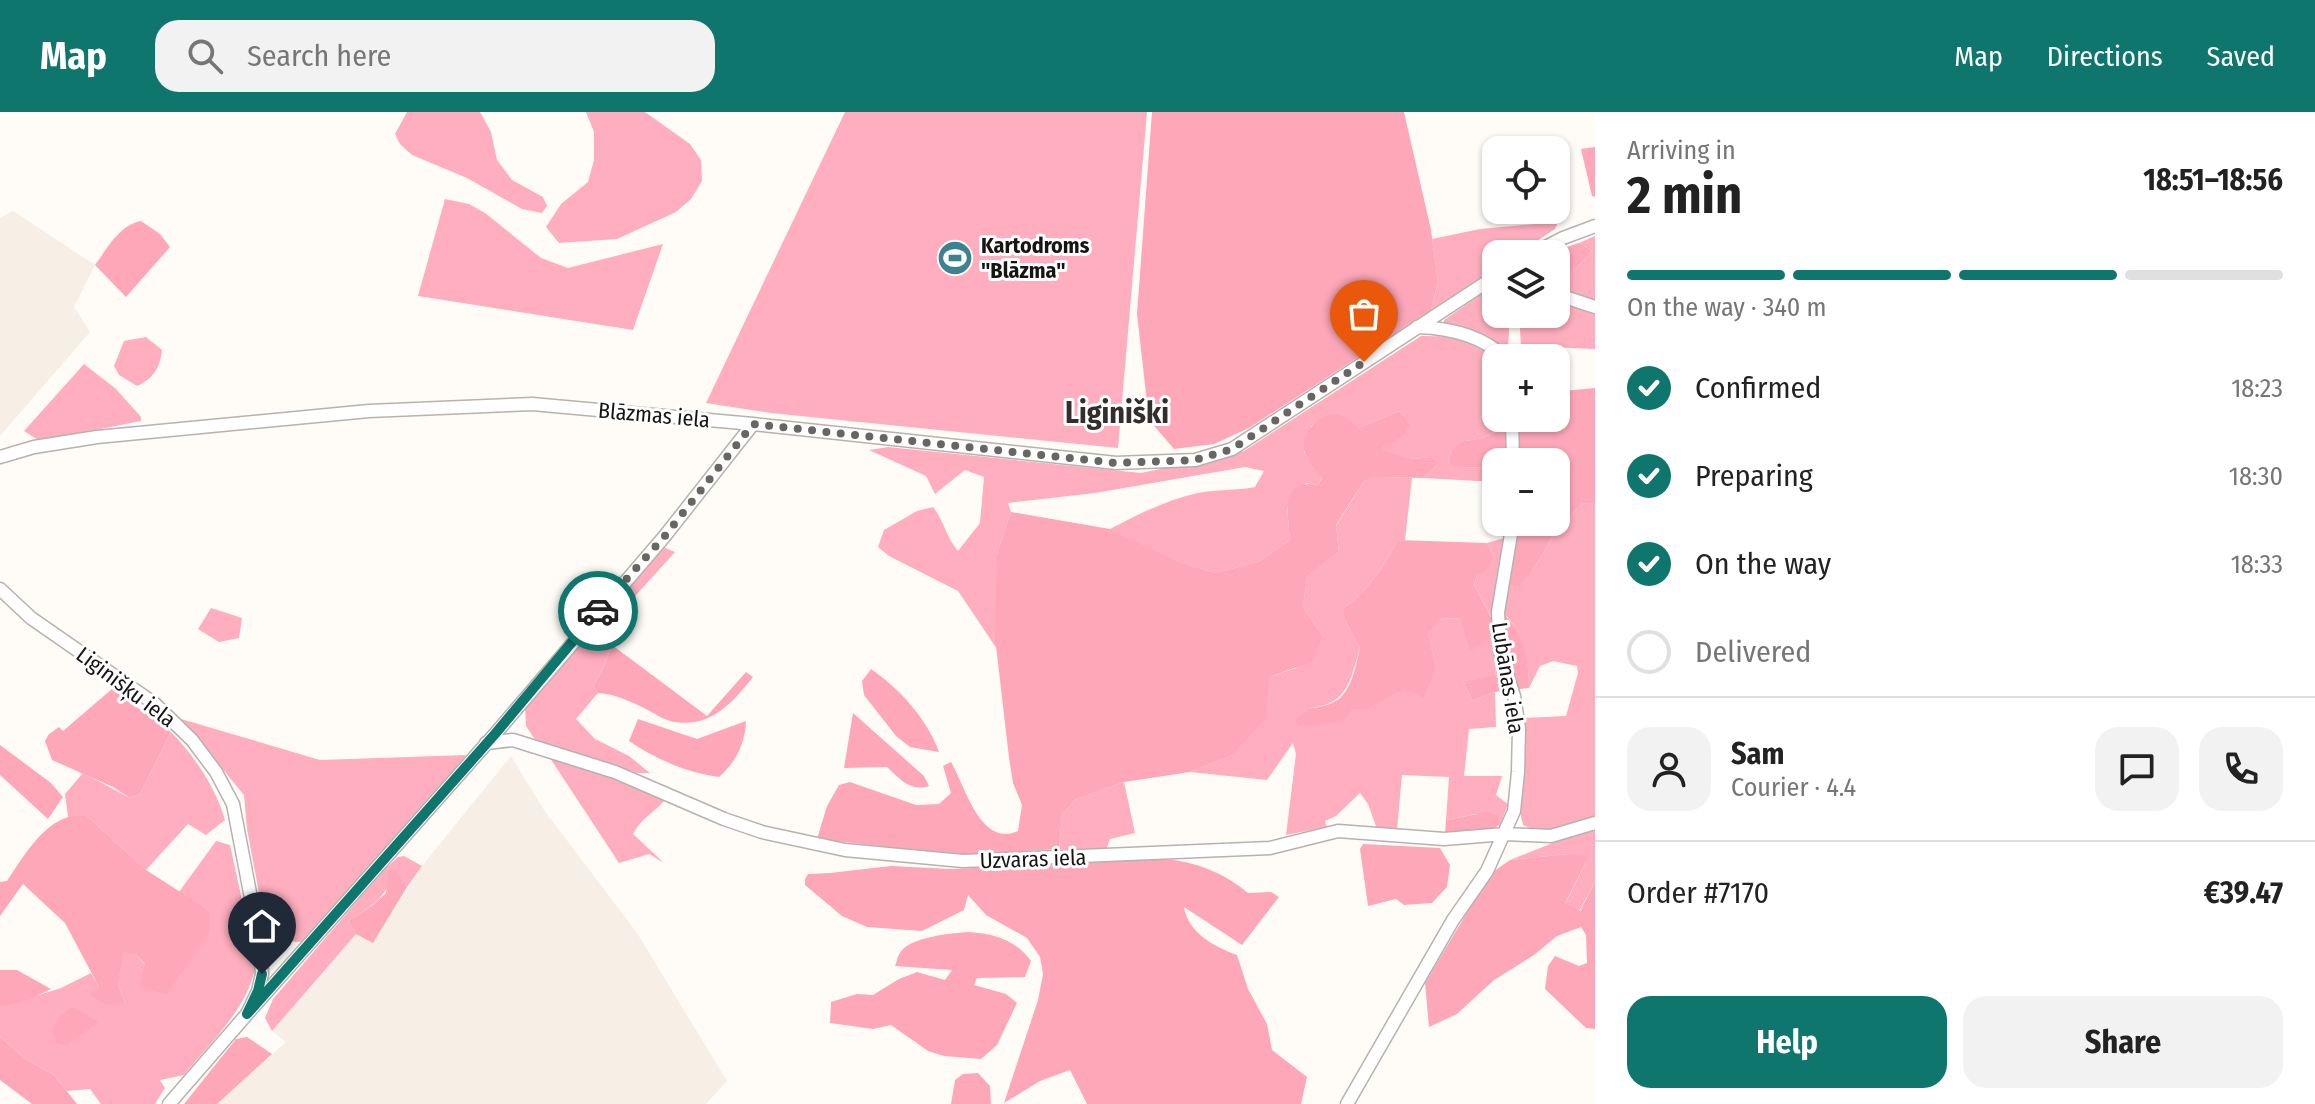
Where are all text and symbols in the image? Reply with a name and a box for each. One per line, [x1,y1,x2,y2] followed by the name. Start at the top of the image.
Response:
[155,20,715,92] search box
[40,33,107,79] text: Map
[183,34,227,78] icon: search
[247,38,391,74] text: Search here
[1954,40,2003,73] text: Map
[2047,40,2163,73] text: Directions
[2207,40,2275,73] text: Saved
[1627,135,1736,166] text: Arriving in
[1482,136,1570,536] map controls
[1482,136,1570,224] button: locate
[2143,162,2283,198] text: 18:51–18:56
[1627,164,1742,227] text: 2 min
[981,232,1090,284] place label: Kartodroms "Blāzma"
[936,239,974,277] sports icon: Kartodroms "Blāzma"
[1482,240,1570,328] button: layers
[1330,280,1398,362] pin
[1342,292,1386,336] icon: bag
[1627,292,1827,323] text: On the way · 340 m
[1482,344,1570,432] button: +
[1627,366,1671,410] icon: check
[1695,370,1821,406] text: Confirmed
[2231,373,2283,404] text: 18:23
[1065,395,1169,431] district label: Liginiški
[597,397,711,433] street label: Blāzmas iela
[1482,448,1570,536] button: −
[1627,454,1671,498] icon: check
[1695,458,1813,494] text: Preparing
[2229,461,2283,492] text: 18:30
[1627,542,1671,586] icon: check
[1695,546,1831,582] text: On the way
[2231,549,2283,580] text: 18:33
[558,571,638,651] courier
[576,589,620,633] icon: car
[1486,620,1530,736] street label: Lubānas iela
[1695,634,1811,670] text: Delivered
[70,641,181,734] street label: Liginišķu iela
[1627,727,1711,811] button: person
[2095,727,2179,811] button: chat
[2199,727,2283,811] button: phone
[1731,736,1784,772] text: Sam
[1731,772,1856,803] text: Courier · 4.4
[979,844,1087,874] street label: Uzvaras iela
[1627,875,1769,911] text: Order #7170
[2204,875,2283,911] text: €39.47
[228,892,296,974] pin
[240,904,284,948] icon: home
[1627,996,1947,1088] button: Help
[1963,996,2283,1088] button: Share

